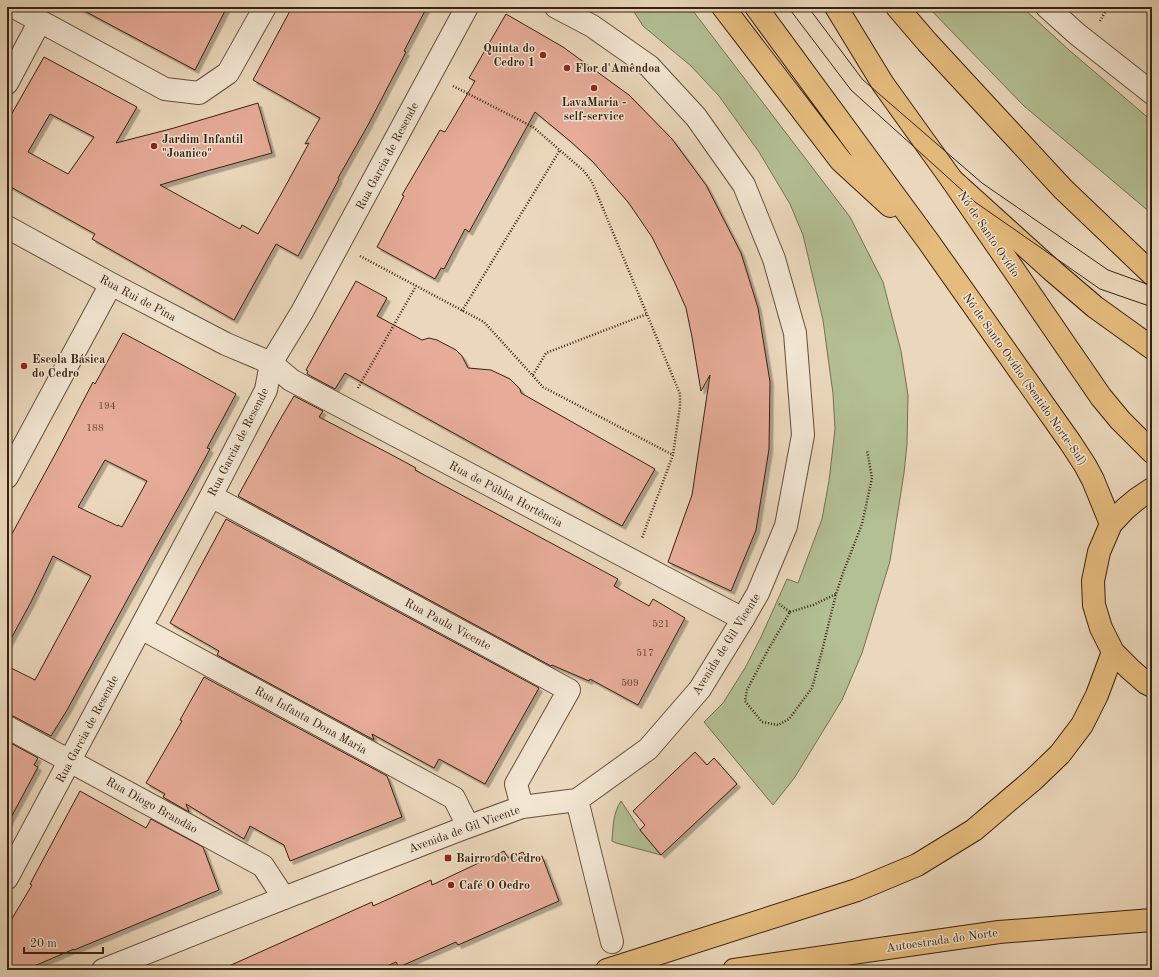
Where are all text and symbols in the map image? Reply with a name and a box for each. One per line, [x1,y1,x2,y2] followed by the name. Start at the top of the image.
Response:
[483,43,535,69] place label: Quinta do Cedro 1
[538,50,548,60] marker: Quinta do Cedro 1
[562,63,572,73] marker: Flor d'Amêndoa
[575,63,660,75] place label: Flor d'Amêndoa
[589,83,599,93] marker: LavaMaria - self-service
[562,97,626,123] place label: LavaMaria - self-service
[354,100,422,212] street label: Rua Garcia de Resende
[162,134,244,160] place label: Jardim Infantil "Joanico"
[149,141,159,151] marker: Jardim Infantil "Joanico"
[955,190,1021,280] street label: Nó de Santo Ovídio
[97,274,178,324] street label: Rua Rui de Pina
[960,291,1089,468] street label: Nó de Santo Ovídio (Sentido Norte-Sul)
[32,354,105,380] place label: Escola Básica do Cedro
[19,361,29,371] marker: Escola Básica do Cedro
[206,386,272,499] street label: Rua Garcia de Resende
[98,401,116,411] house number: 194
[86,423,104,433] house number: 188
[447,460,564,530] street label: Rua de Públia Hortência
[691,591,763,698] street label: Avenida de Gil Vicente
[402,597,493,653] street label: Rua Paula Vicente
[652,619,670,629] house number: 521
[636,648,654,658] house number: 517
[54,673,122,785] street label: Rua Garcia de Resende
[621,678,639,688] house number: 509
[252,685,369,757] street label: Rua Infanta Dona Maria
[104,776,199,836] street label: Rua Diogo Brandão
[407,804,522,856] street label: Avenida de Gil Vicente
[443,853,453,863] marker: Bairro do Cedro
[456,853,541,865] place label: Bairro do Cedro
[446,880,456,890] marker: Café O Oedro
[459,880,530,892] place label: Café O Oedro
[886,927,999,955] street label: Autoestrada do Norte
[24,929,103,955] scale bar
[30,938,57,950] text: 20 m

